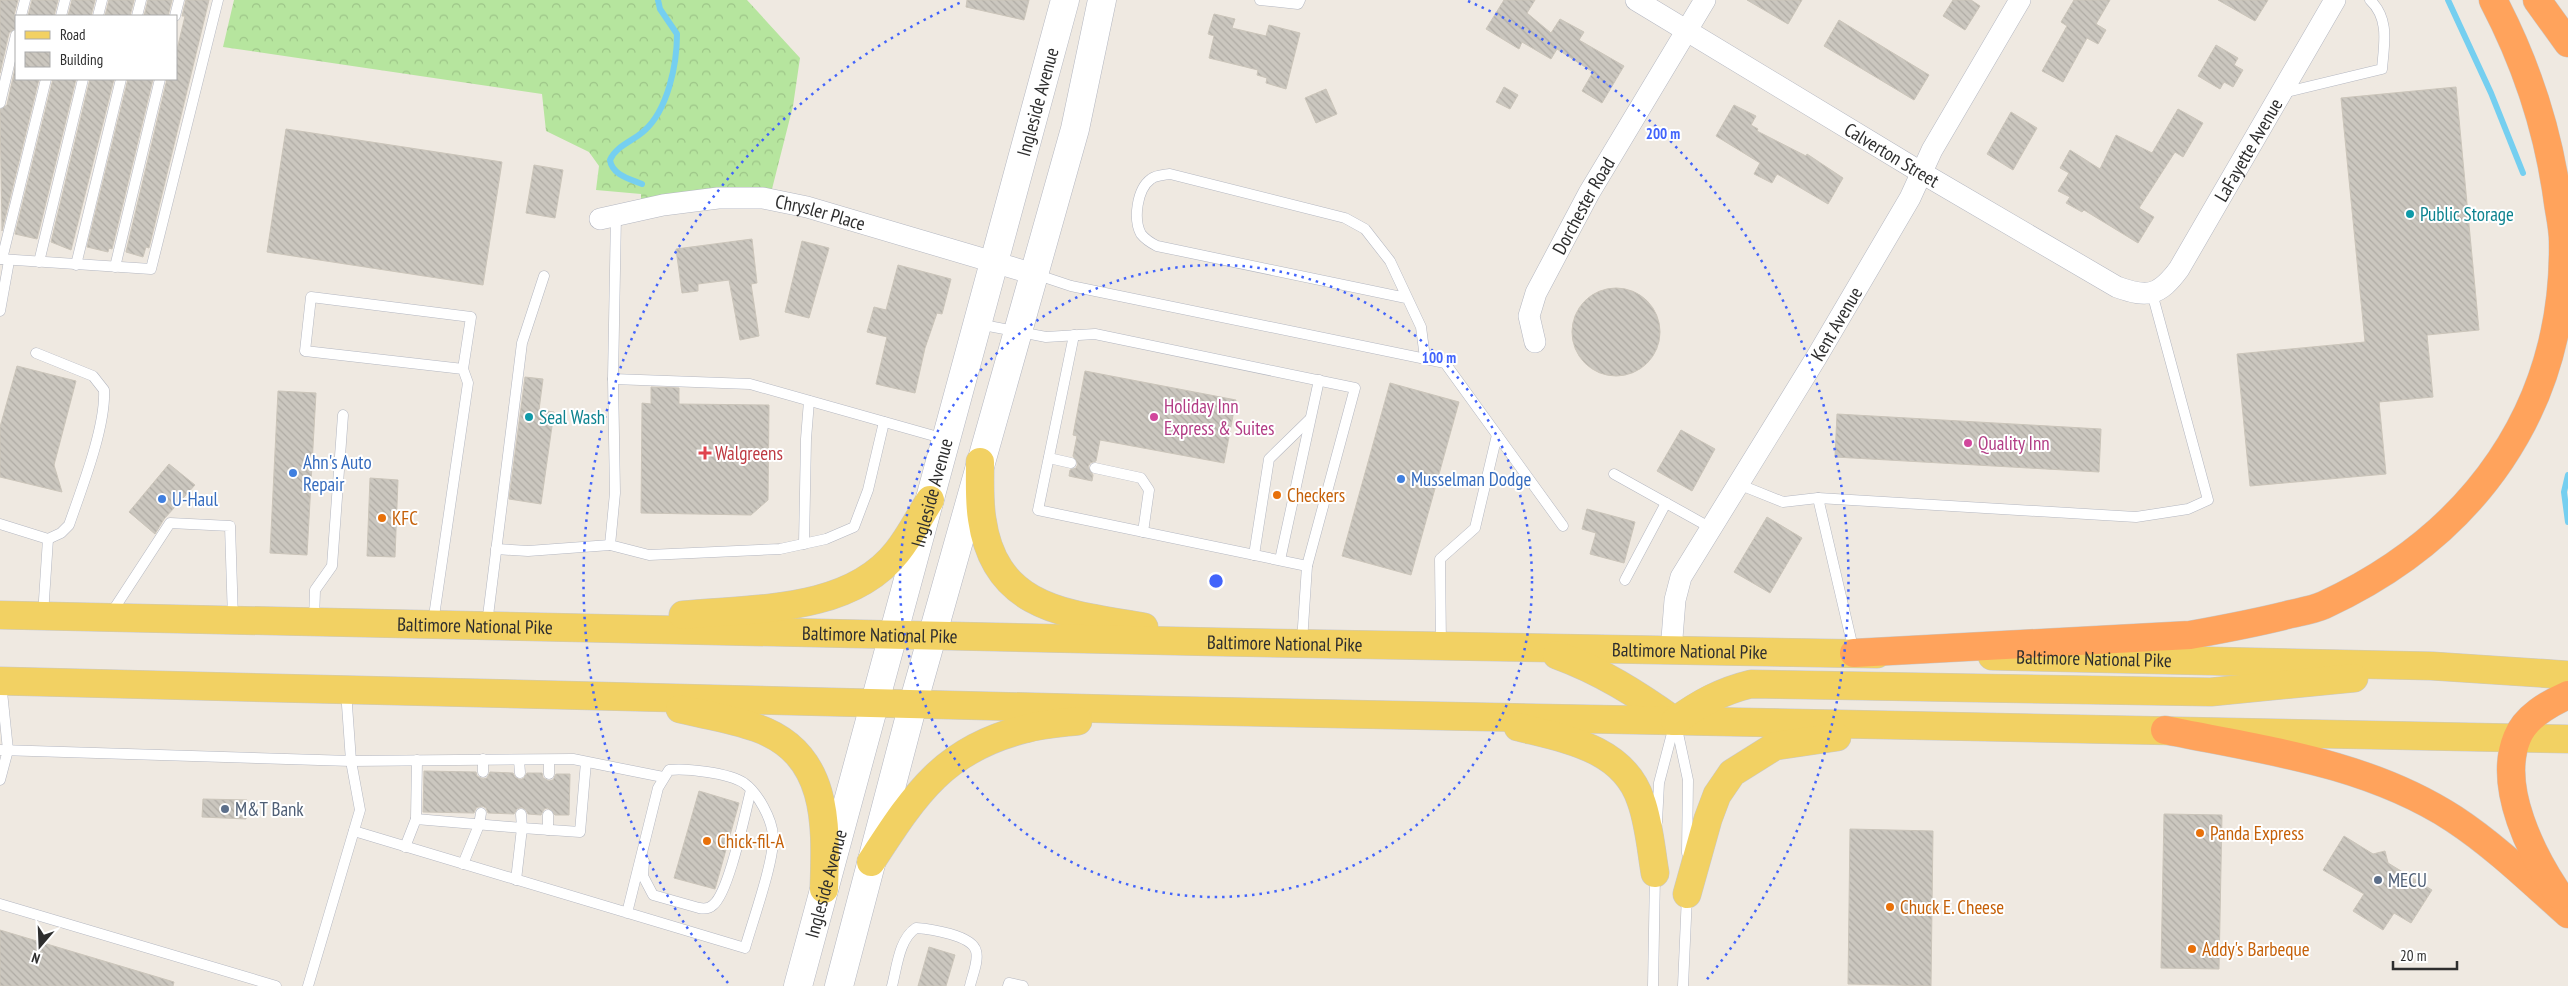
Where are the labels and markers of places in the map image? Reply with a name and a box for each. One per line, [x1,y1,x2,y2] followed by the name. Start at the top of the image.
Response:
[2420,202,2514,226] place label: Public Storage
[2404,208,2416,220] marker: Public Storage
[1164,394,1275,440] place label: Holiday Inn Express & Suites
[539,405,605,429] place label: Seal Wash
[523,411,535,423] marker: Seal Wash
[1148,411,1160,423] marker: Holiday Inn Express & Suites
[1978,431,2050,455] place label: Quality Inn
[1962,437,1974,449] marker: Quality Inn
[715,441,783,465] place label: Walgreens
[699,447,711,459] marker: Walgreens
[303,450,372,496] place label: Ahn's Auto Repair
[287,467,299,479] marker: Ahn's Auto Repair
[1411,467,1531,491] place label: Musselman Dodge
[1395,473,1407,485] marker: Musselman Dodge
[1287,483,1345,507] place label: Checkers
[172,487,218,511] place label: U-Haul
[1271,489,1283,501] marker: Checkers
[156,493,168,505] marker: U-Haul
[392,506,418,530] place label: KFC
[376,512,388,524] marker: KFC
[1207,572,1225,590] centre of rings
[235,797,304,821] place label: M&T Bank
[219,803,231,815] marker: M&T Bank
[2210,821,2304,845] place label: Panda Express
[2194,827,2206,839] marker: Panda Express
[717,829,784,853] place label: Chick-fil-A
[701,835,713,847] marker: Chick-fil-A
[2388,868,2427,892] place label: MECU
[2372,874,2384,886] marker: MECU
[1900,895,2004,919] place label: Chuck E. Cheese
[1884,901,1896,913] marker: Chuck E. Cheese
[2202,937,2310,961] place label: Addy's Barbeque
[2186,943,2198,955] marker: Addy's Barbeque

